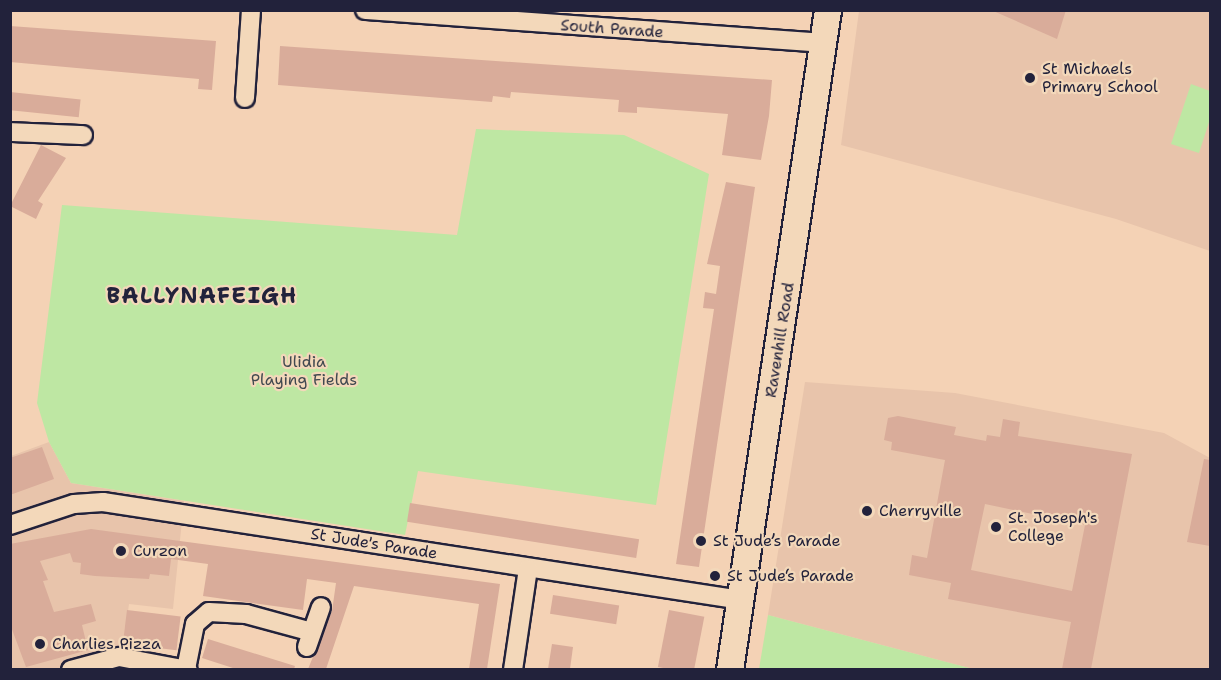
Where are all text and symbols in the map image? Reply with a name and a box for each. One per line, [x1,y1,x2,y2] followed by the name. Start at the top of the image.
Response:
[560,16,664,42] street label: South Parade
[1042,59,1158,97] place label: St Michaels Primary School
[1023,71,1037,85] marker: St Michaels Primary School
[761,281,799,399] street label: Ravenhill Road
[106,283,298,309] district label: BALLYNAFEIGH
[251,352,357,390] park label: Ulidia Playing Fields
[879,501,962,521] place label: Cherryville
[860,504,874,518] marker: Cherryville
[1008,508,1098,546] place label: St. Joseph's College
[989,520,1003,534] marker: St. Joseph's College
[309,524,439,564] street label: St Jude's Parade
[713,531,841,551] place label: St Jude’s Parade
[694,534,708,548] marker: St Jude’s Parade
[133,541,187,561] place label: Curzon
[114,544,128,558] marker: Curzon
[727,566,854,586] place label: St Jude‘s Parade
[708,569,722,583] marker: St Jude‘s Parade
[52,634,161,654] place label: Charlies Pizza
[33,637,47,651] marker: Charlies Pizza

